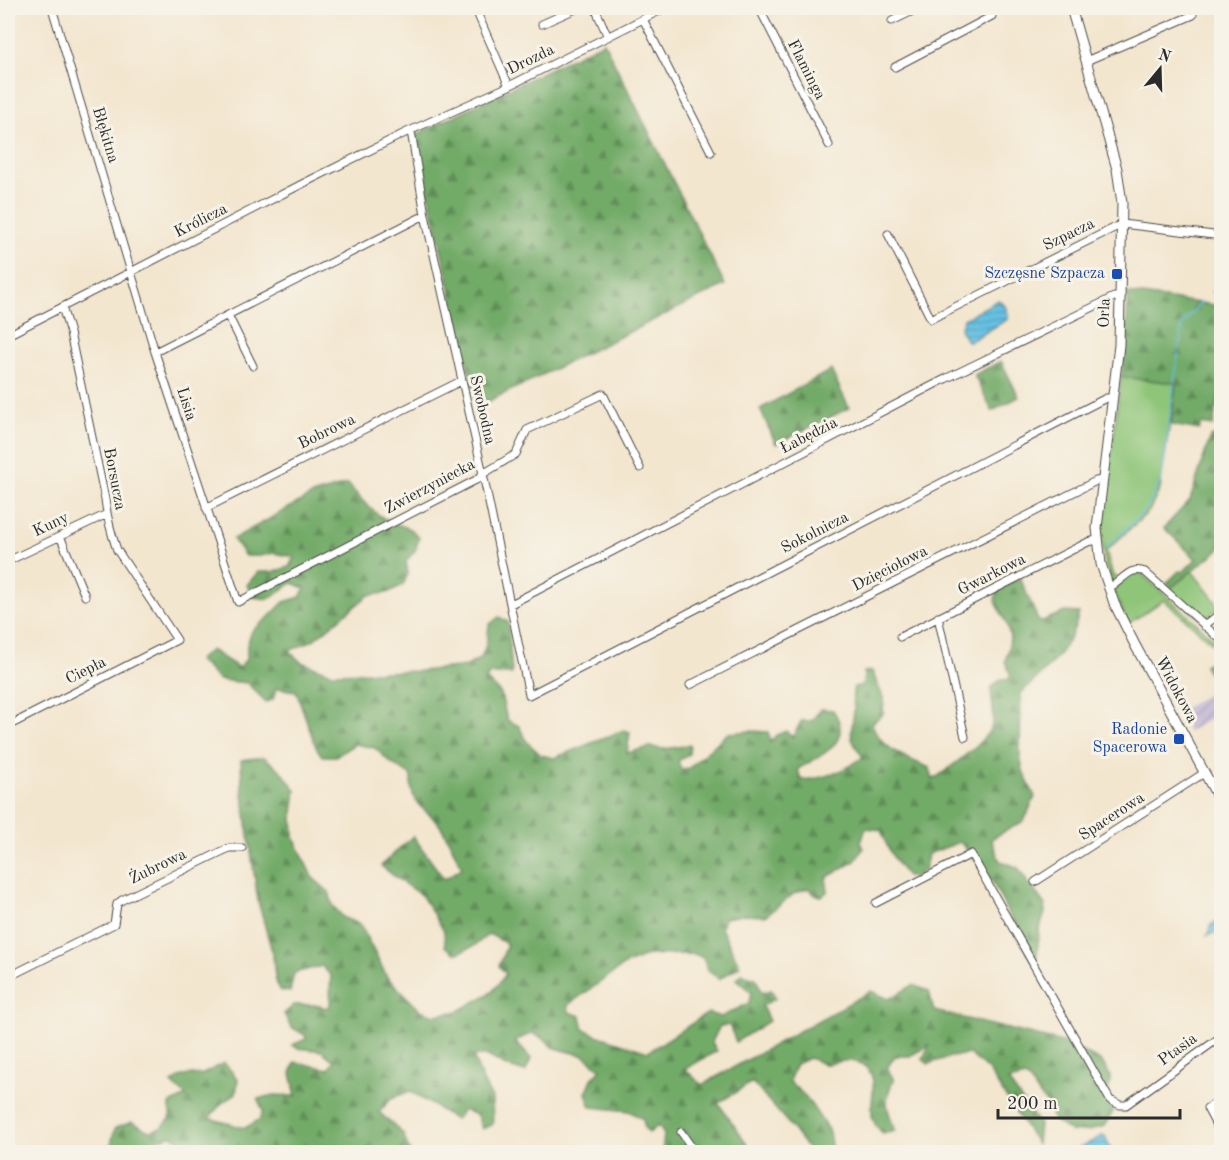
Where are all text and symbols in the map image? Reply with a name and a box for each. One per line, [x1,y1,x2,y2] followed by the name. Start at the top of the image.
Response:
[784,37,828,103] street label: Flaminga
[1130,39,1190,99] north arrow
[505,42,557,78] street label: Drozda
[1156,47,1173,67] text: N
[89,105,121,165] street label: Błękitna
[172,201,230,241] street label: Królicza
[1041,216,1097,254] street label: Szpacza
[984,266,1105,282] place label: Szczęsne Szpacza
[1110,267,1124,281] marker: Szczęsne Szpacza
[1096,298,1114,328] street label: Orla
[466,374,498,446] street label: Swobodna
[173,385,199,423] street label: Lisia
[296,411,358,453] street label: Bobrowa
[778,415,840,457] street label: Łabędzia
[100,447,128,512] street label: Borsucza
[382,456,478,518] street label: Zwierzyniecka
[31,509,72,540] street label: Kuny
[779,509,851,557] street label: Sokolnicza
[850,543,930,595] street label: Dzięciołowa
[956,551,1029,599] street label: Gwarkowa
[63,654,109,688] street label: Ciepła
[1152,654,1200,726] street label: Widokowa
[1093,722,1167,756] place label: Radonie Spacerowa
[1172,732,1186,746] marker: Radonie Spacerowa
[1076,790,1148,844] street label: Spacerowa
[125,843,189,888] street label: Żubrowa
[1156,1031,1200,1069] street label: Ptasia
[998,1082,1180,1120] scale bar
[1007,1095,1058,1113] text: 200 m

